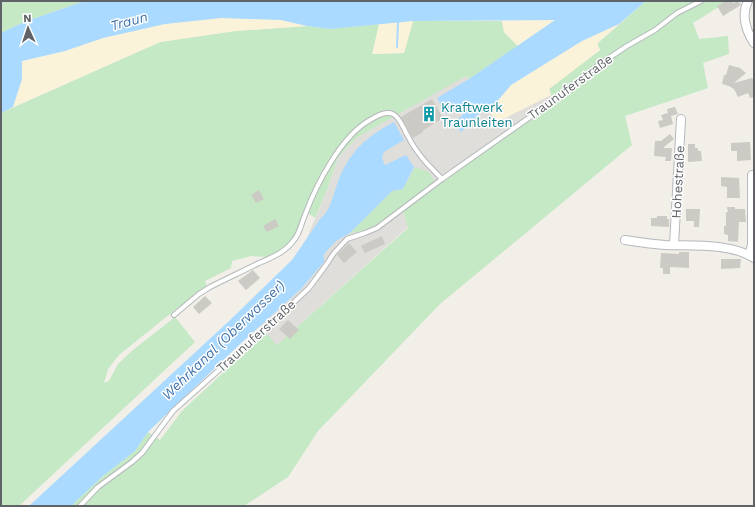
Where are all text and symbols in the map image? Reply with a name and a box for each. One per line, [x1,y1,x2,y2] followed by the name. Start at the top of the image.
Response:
[8,8,48,48] north arrow
[109,8,149,34] water label: Traun
[23,12,32,25] text: N
[525,51,615,123] street label: Traunuferstraße
[441,100,512,130] place label: Kraftwerk Traunleiten
[420,105,438,123] building icon: Kraftwerk Traunleiten
[669,145,687,219] street label: Hohestraße
[158,277,288,403] water label: Wehrkanal (Oberwasser)
[213,297,299,375] street label: Traunuferstraße

